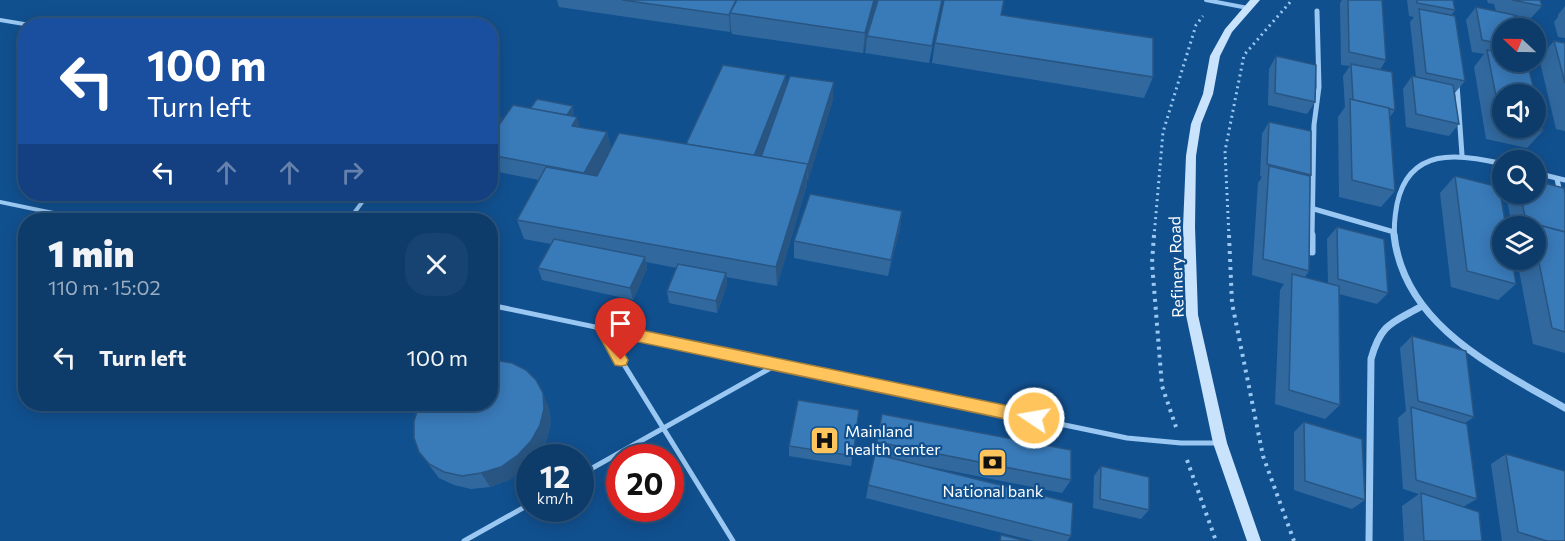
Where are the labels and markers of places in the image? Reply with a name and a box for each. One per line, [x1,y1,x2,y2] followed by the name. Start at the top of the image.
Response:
[595,298,646,360] pin
[845,421,941,458] place label: Mainland health center
[808,424,840,456] hospital icon: Mainland health center
[977,447,1009,479] bank icon: National bank
[943,481,1044,500] place label: National bank

